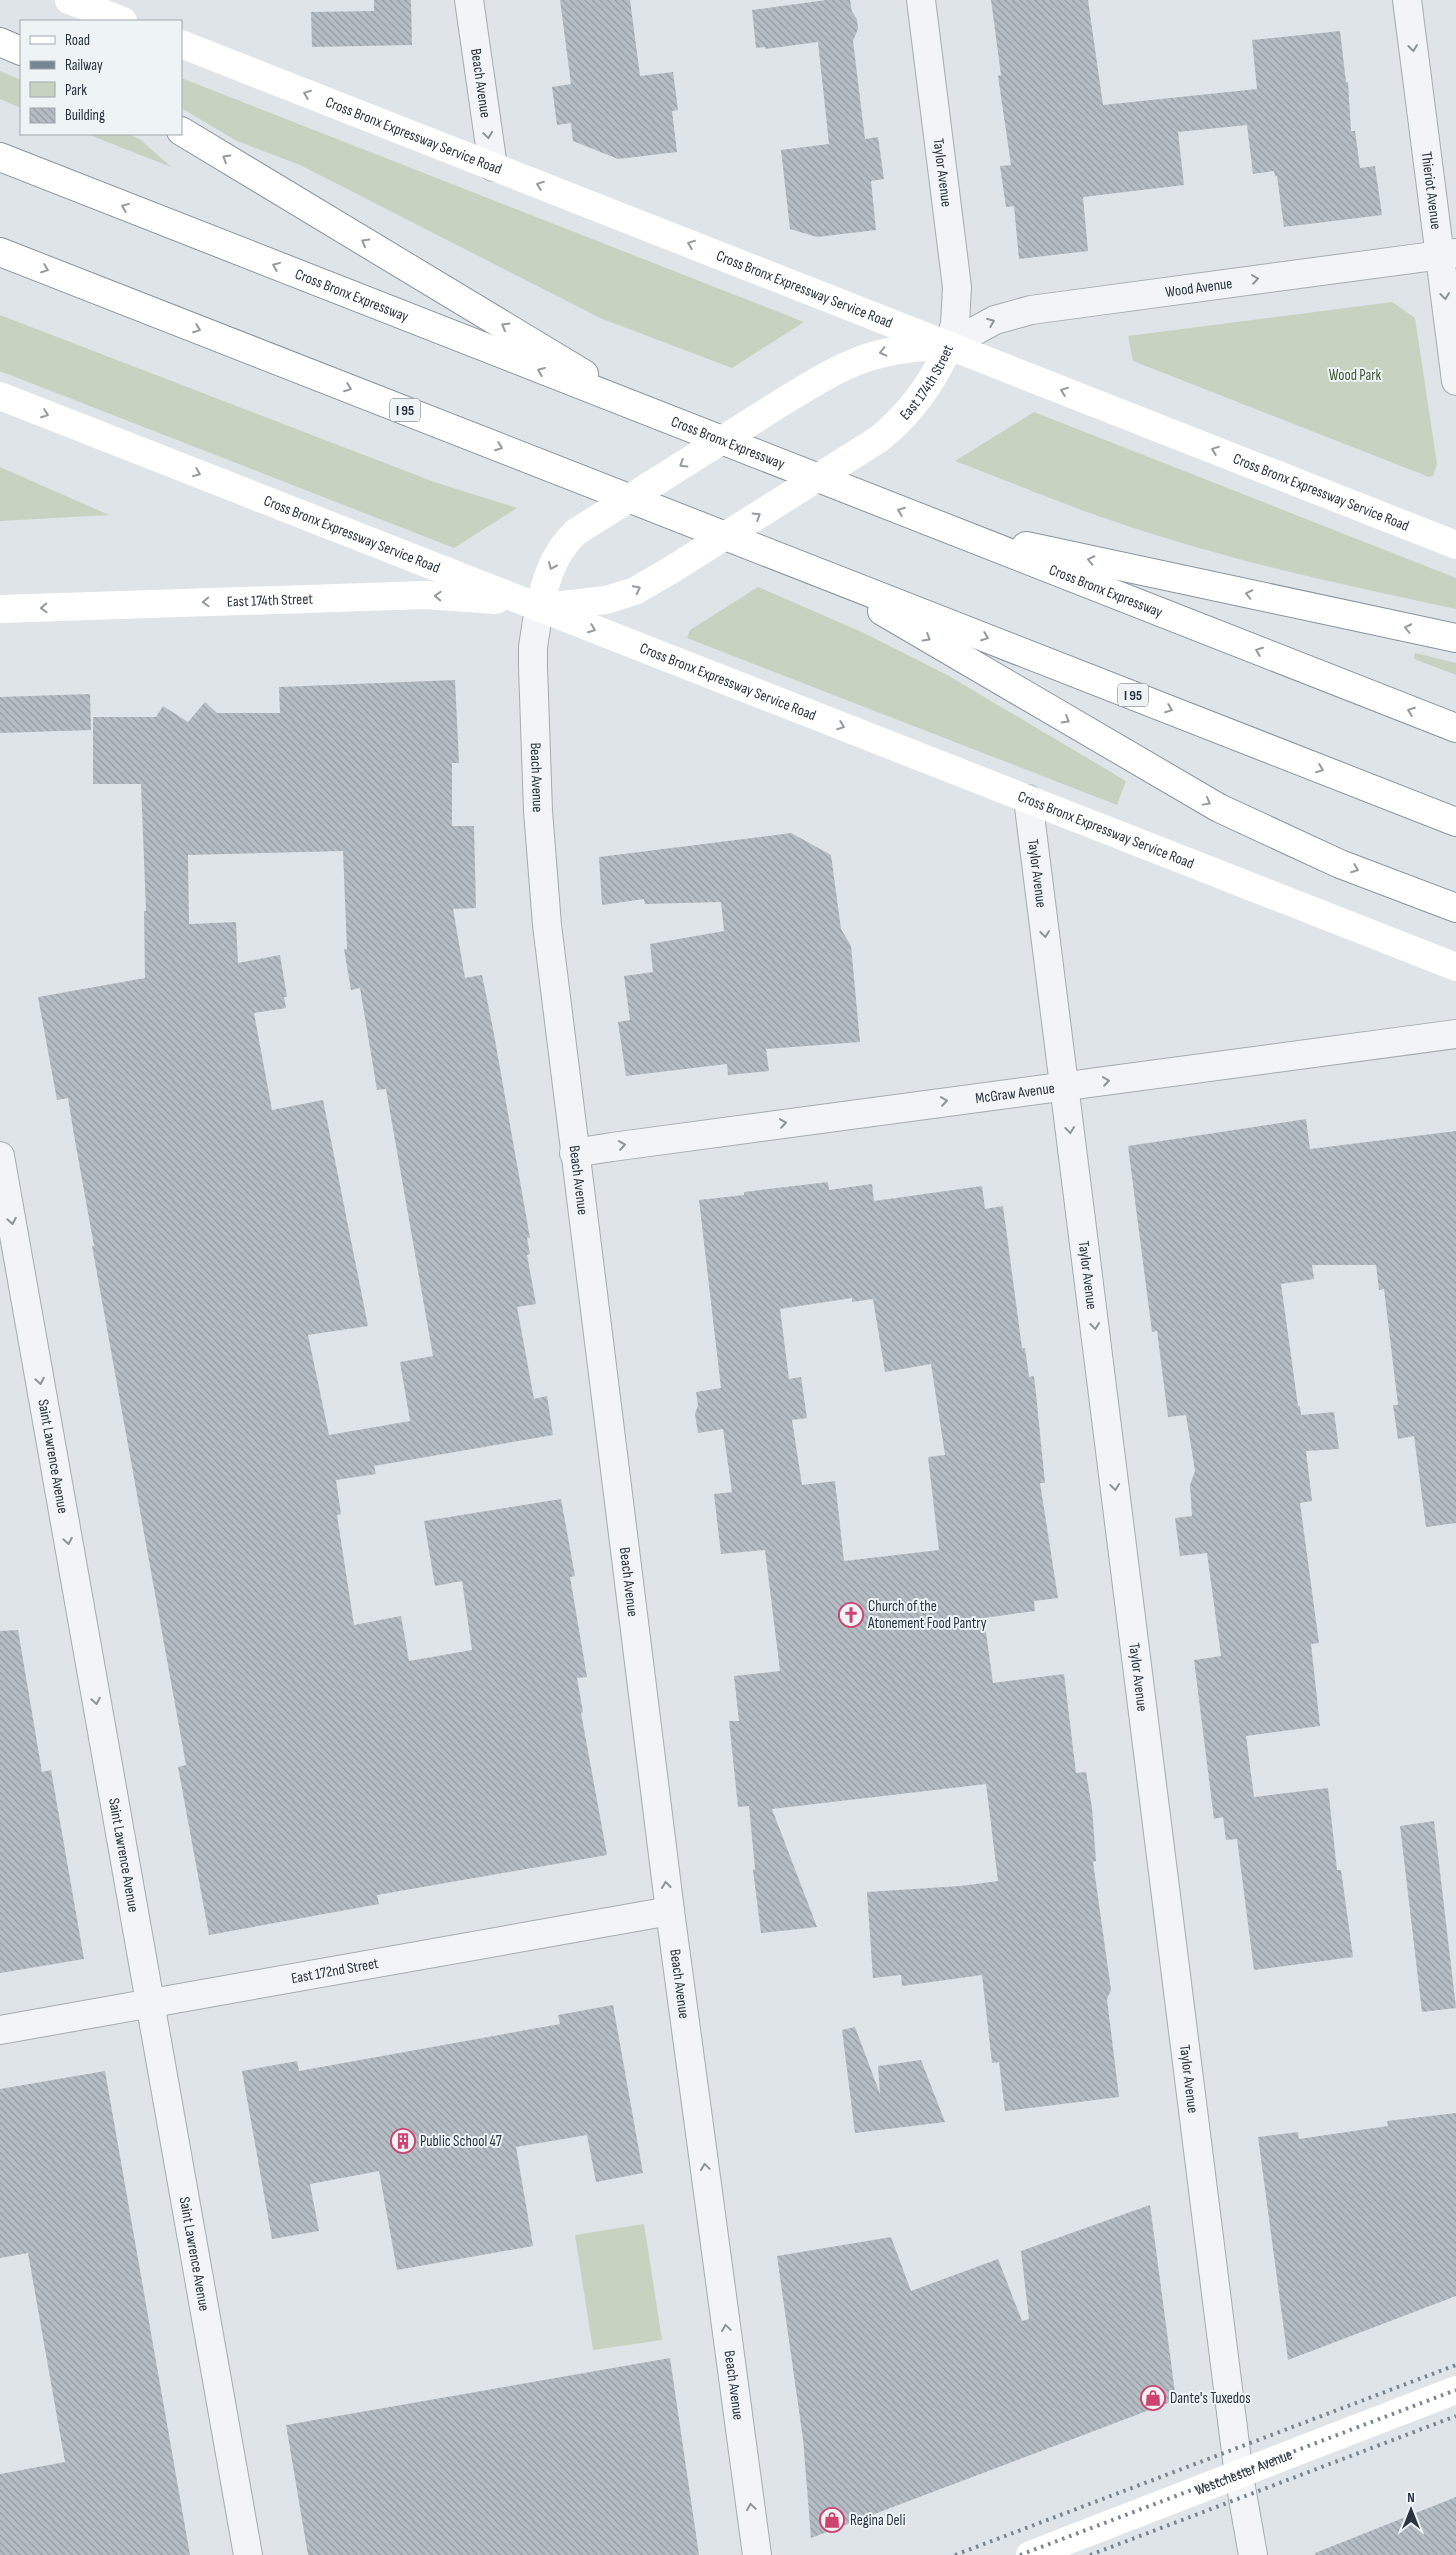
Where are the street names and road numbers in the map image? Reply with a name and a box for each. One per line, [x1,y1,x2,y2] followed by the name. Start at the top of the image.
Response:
[466,47,495,119] street label: Beach Avenue
[323,93,504,179] street label: Cross Bronx Expressway Service Road
[928,137,956,208] street label: Taylor Avenue
[1417,150,1445,231] street label: Thieriot Avenue
[714,246,895,333] street label: Cross Bronx Expressway Service Road
[292,265,411,326] street label: Cross Bronx Expressway
[1164,274,1233,302] street label: Wood Avenue
[896,342,958,424] street label: East 174th Street
[390,398,420,422] road number: I 95
[668,412,788,474] street label: Cross Bronx Expressway
[1230,449,1412,536] street label: Cross Bronx Expressway Service Road
[261,491,443,578] street label: Cross Bronx Expressway Service Road
[1046,560,1166,622] street label: Cross Bronx Expressway
[227,590,314,612] street label: East 174th Street
[637,639,819,725] street label: Cross Bronx Expressway Service Road
[1118,684,1148,706] road number: I 95
[526,742,547,813] street label: Beach Avenue
[1015,787,1197,873] street label: Cross Bronx Expressway Service Road
[1023,838,1051,909] street label: Taylor Avenue
[974,1079,1056,1108] street label: McGraw Avenue
[565,1144,592,1216] street label: Beach Avenue
[1074,1240,1101,1311] street label: Taylor Avenue
[33,1398,72,1515] street label: Saint Lawrence Avenue
[615,1546,642,1618] street label: Beach Avenue
[1124,1642,1152,1713] street label: Taylor Avenue
[104,1797,143,1914] street label: Saint Lawrence Avenue
[665,1948,693,2020] street label: Beach Avenue
[290,1954,380,1988] street label: East 172nd Street
[1175,2044,1202,2114] street label: Taylor Avenue
[175,2195,214,2313] street label: Saint Lawrence Avenue
[719,2349,748,2421] street label: Beach Avenue
[1192,2445,1295,2500] street label: Westchester Avenue

